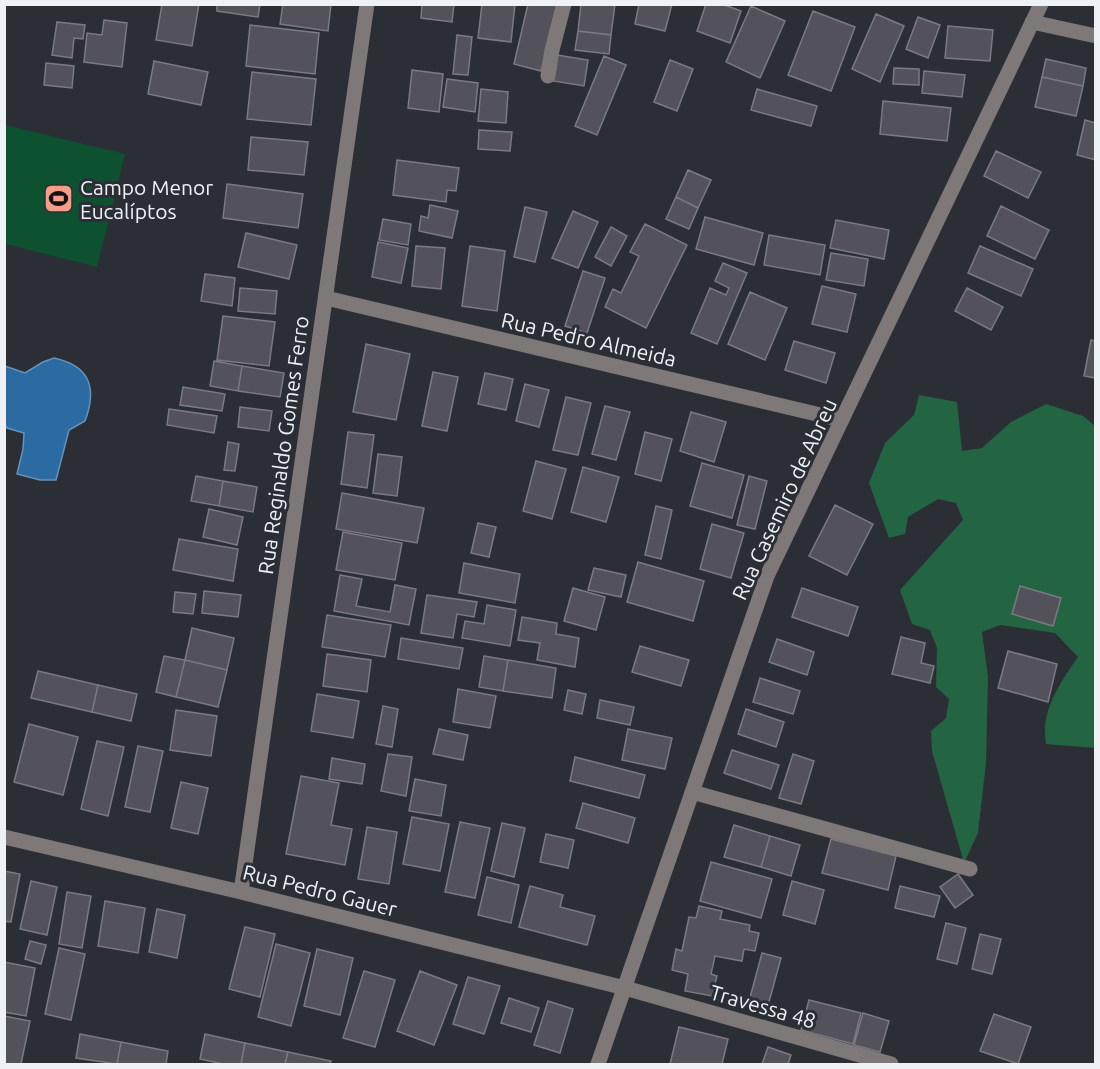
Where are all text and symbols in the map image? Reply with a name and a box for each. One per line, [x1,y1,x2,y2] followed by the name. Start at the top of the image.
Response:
[80,175,213,223] place label: Campo Menor Eucalíptos
[43,183,75,215] sports icon: Campo Menor Eucalíptos
[499,307,679,371] street label: Rua Pedro Almeida
[253,314,313,576] street label: Rua Reginaldo Gomes Ferro
[727,394,841,604] street label: Rua Casemiro de Abreu
[240,859,400,921] street label: Rua Pedro Gauer
[707,979,819,1033] street label: Travessa 48

